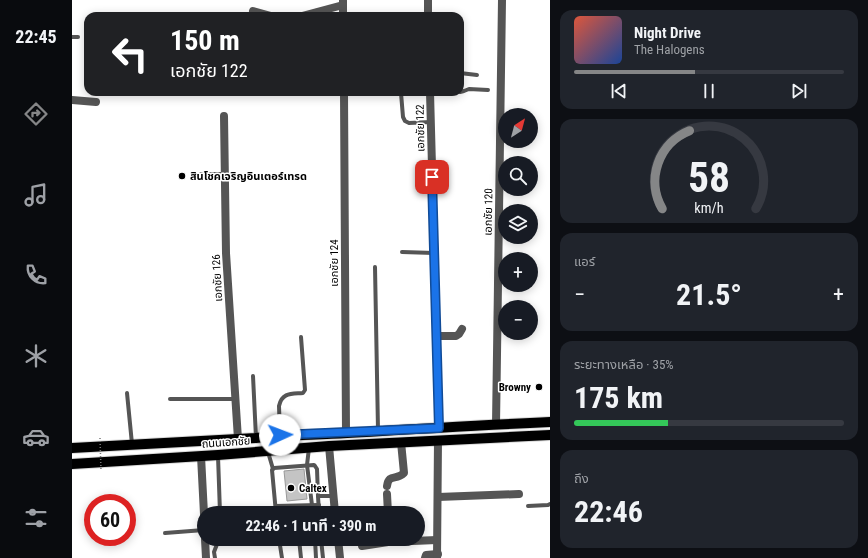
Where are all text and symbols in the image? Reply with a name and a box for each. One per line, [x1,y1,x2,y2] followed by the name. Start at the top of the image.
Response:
[170,24,240,57] text: 150 m
[634,24,701,42] text: Night Drive
[15,26,57,47] text: 22:45
[104,28,156,80] icon: left
[634,42,705,57] text: The Halogens
[170,60,248,81] text: เอกชัย 122
[608,80,630,102] icon: previous
[698,80,720,102] icon: pause
[788,80,810,102] icon: next
[22,100,50,128] icon: directions
[414,104,427,152] street label: เอกชัย 122
[498,108,538,148] north arrow
[498,108,538,340] map controls
[688,152,730,201] text: 58
[498,156,538,196] button: search
[415,160,449,194] pin
[421,166,443,188] icon: arrive
[190,170,307,183] place label: สินโชคเจริญอินเตอร์เทรด
[177,171,187,181] marker: สินโชคเจริญอินเตอร์เทรด
[22,181,50,209] icon: music
[482,188,495,236] street label: เอกชัย 120
[694,199,724,215] text: km/h
[498,204,538,244] button: layers
[328,239,341,287] street label: เอกชัย 124
[498,252,538,292] button: +
[210,254,225,302] street label: เอกชัย 126
[574,254,595,269] text: แอร์
[22,261,50,289] icon: phone
[676,277,742,312] text: 21.5°
[574,282,585,307] text: −
[833,282,844,307] text: +
[498,300,538,340] button: −
[22,342,50,370] icon: climate
[574,357,674,372] text: ระยะทางเหลือ · 35%
[574,380,663,415] text: 175 km
[499,381,531,394] place label: Browny
[534,382,544,392] marker: Browny
[259,414,301,456] position arrow
[22,423,50,451] icon: car
[201,434,251,451] street label: ถนนเอกชัย
[574,471,589,486] text: ถึง
[299,482,327,495] place label: Caltex
[286,483,296,493] marker: Caltex
[84,494,136,546] speed limit sign: 60
[574,494,643,529] text: 22:46
[22,504,50,532] icon: filters
[245,517,377,535] text: 22:46 · 1 นาที · 390 m

